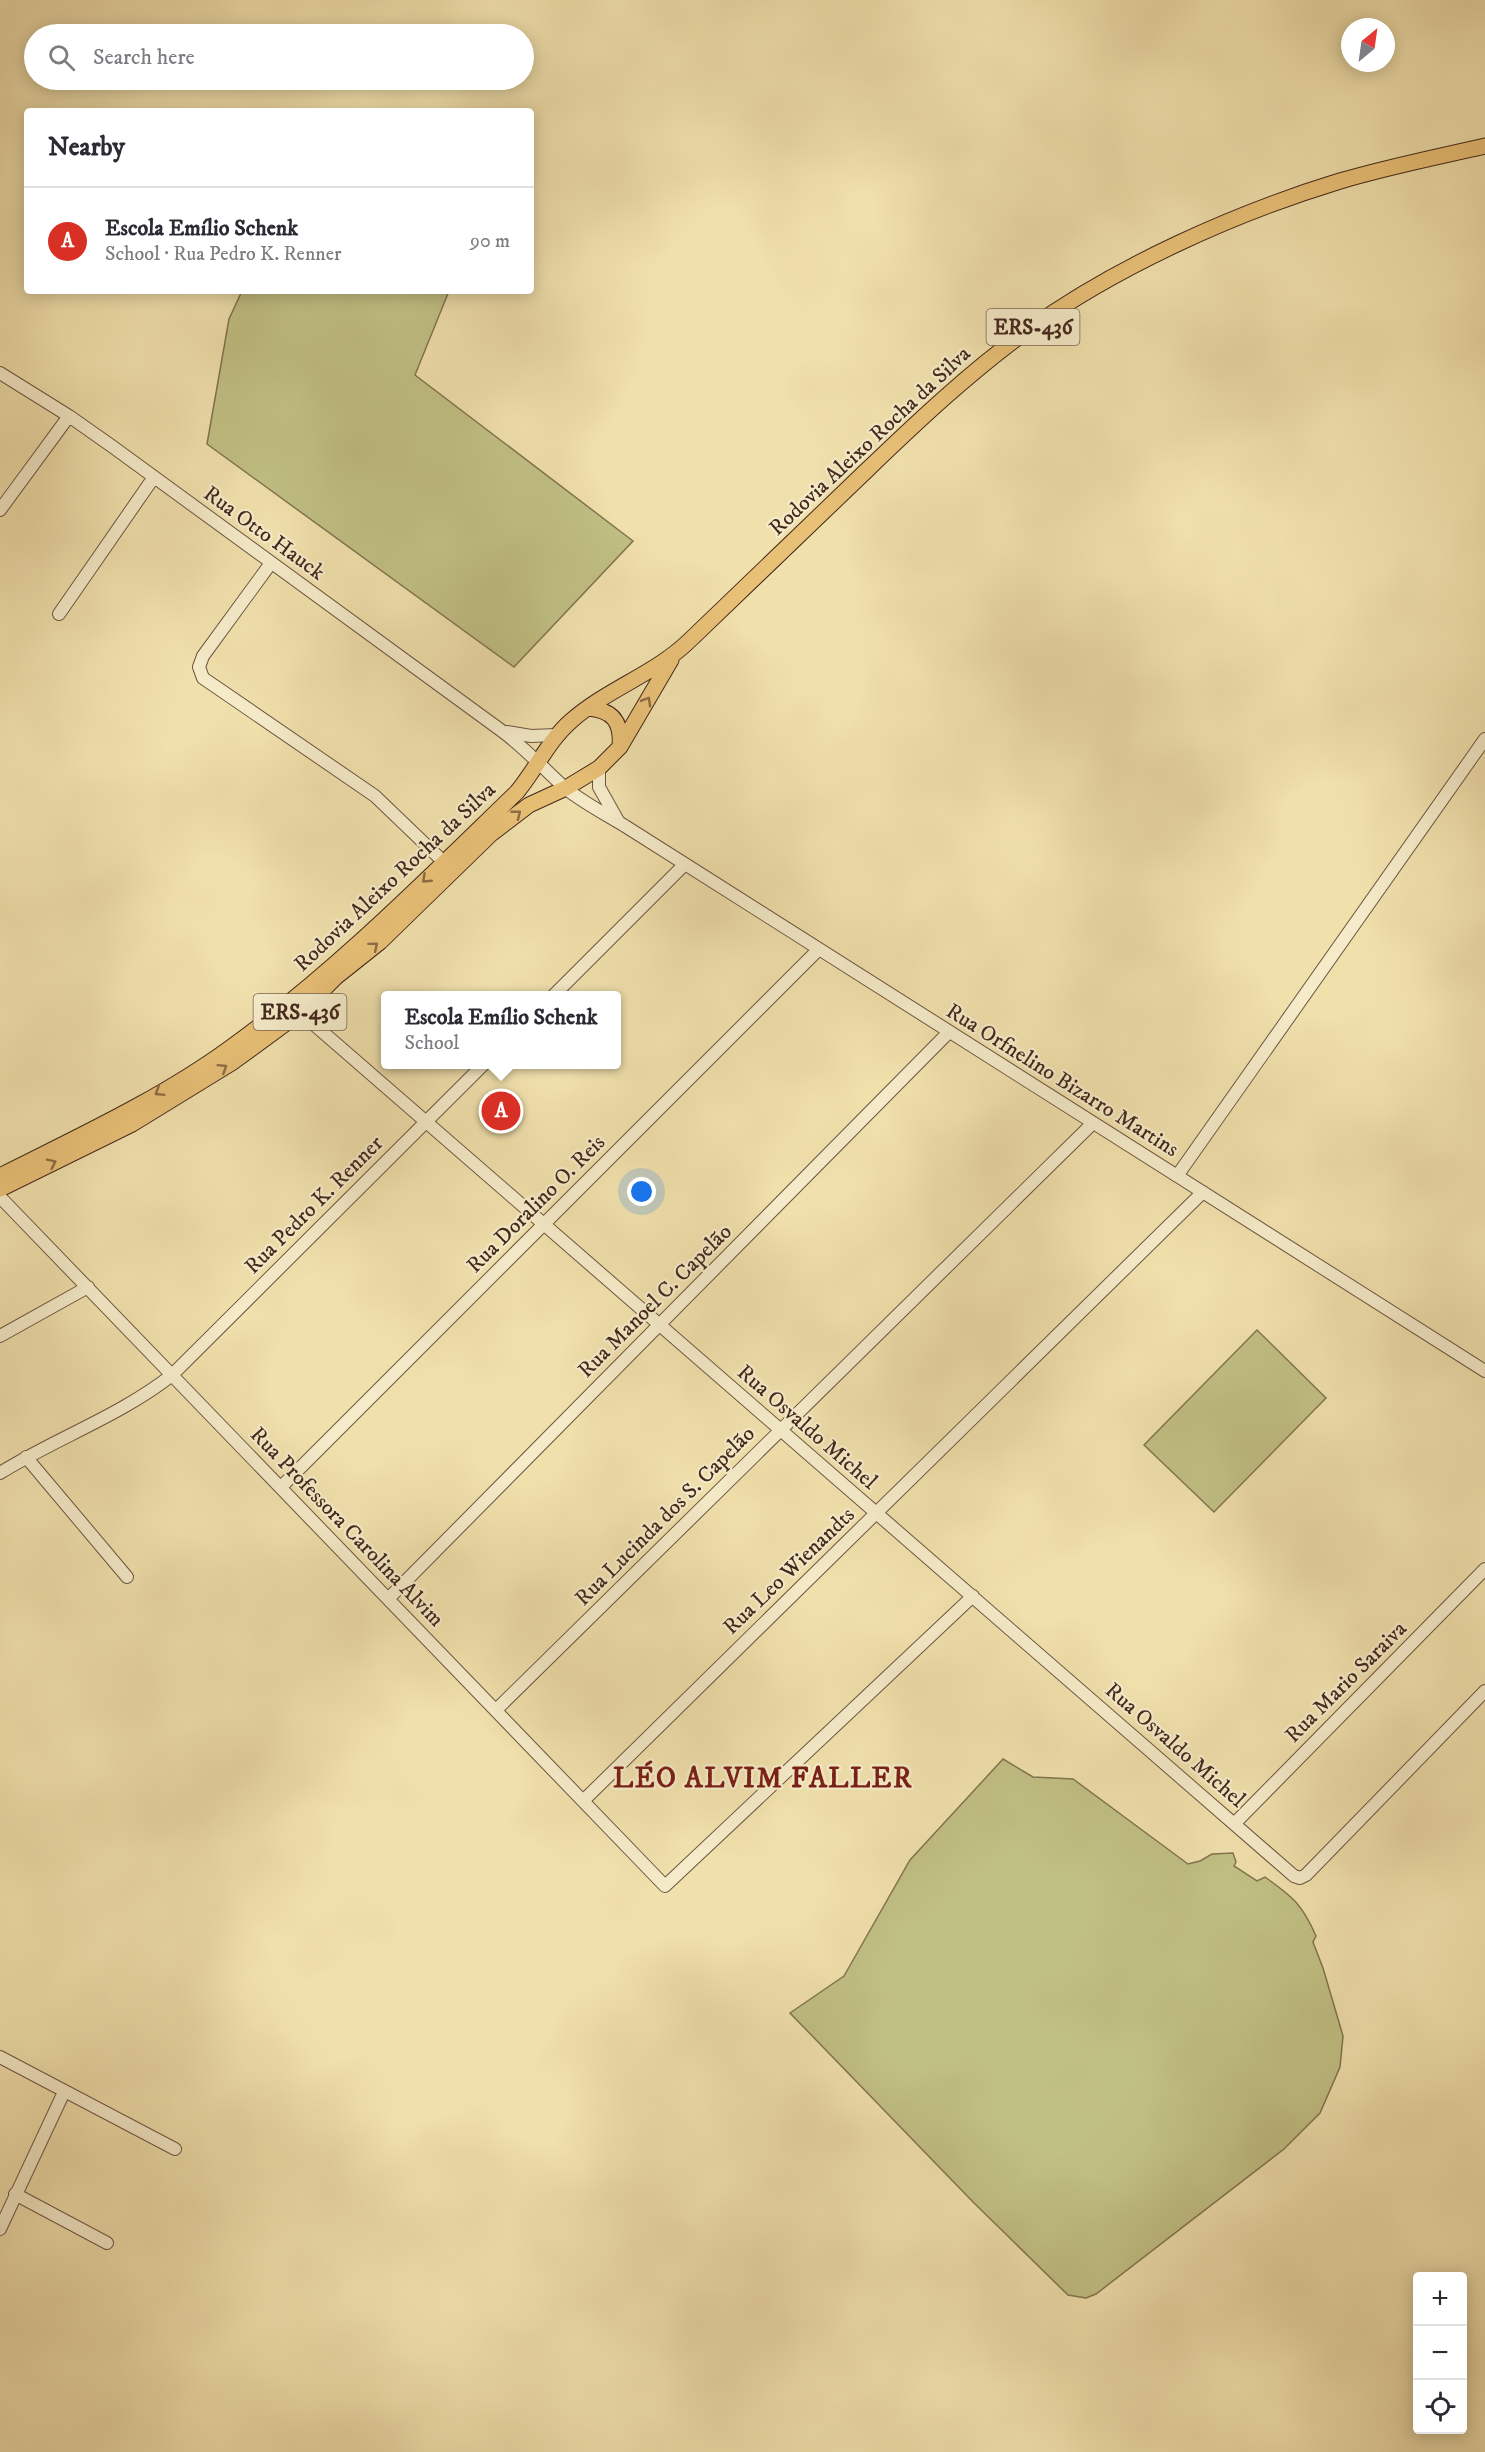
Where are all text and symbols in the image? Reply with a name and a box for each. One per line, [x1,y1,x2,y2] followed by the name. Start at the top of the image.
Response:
[1341,18,1395,72] north arrow
[24,24,534,90] search box
[45,41,78,74] icon: search
[93,44,195,71] text: Search here
[48,131,125,164] text: Nearby
[105,215,298,242] text: Escola Emílio Schenk
[61,229,74,254] text: A
[470,229,510,254] text: 90 m
[105,242,341,267] text: School · Rua Pedro K. Renner
[986,309,1080,345] road number: ERS-436
[764,340,977,542] street label: Rodovia Aleixo Rocha da Silva
[198,480,330,586] street label: Rua Otto Hauck
[639,697,651,707] one-way arrow
[289,776,502,978] street label: Rodovia Aleixo Rocha da Silva
[510,810,521,821] one-way arrow
[422,872,432,883] one-way arrow
[367,942,378,953] one-way arrow
[381,991,621,1069] popup
[254,994,346,1030] road number: ERS-436
[941,998,1183,1163] street label: Rua Orfnelino Bizarro Martins
[404,1004,598,1031] text: Escola Emílio Schenk
[404,1031,459,1056] text: School
[217,1064,227,1076] one-way arrow
[155,1084,166,1095] one-way arrow
[482,1088,520,1134] pin: A
[461,1129,611,1279] street label: Rua Doralino O. Reis
[239,1130,390,1280] street label: Rua Pedro K. Renner
[46,1159,57,1171] one-way arrow
[627,1177,656,1206] your location
[572,1218,738,1384] street label: Rua Manoel C. Capelão
[731,1359,883,1496] street label: Rua Osvaldo Michel
[569,1420,761,1612] street label: Rua Lucinda dos S. Capelão
[244,1421,450,1633] street label: Rua Professora Carolina Alvim
[718,1502,860,1641] street label: Rua Leo Wienandts
[1280,1615,1413,1749] street label: Rua Mario Saraiva
[1099,1677,1251,1814] street label: Rua Osvaldo Michel
[613,1760,913,1796] district label: LÉO ALVIM FALLER
[1413,2272,1467,2434] map controls
[1413,2272,1467,2326] button: +
[1413,2326,1467,2380] button: −
[1413,2380,1467,2434] button: locate

